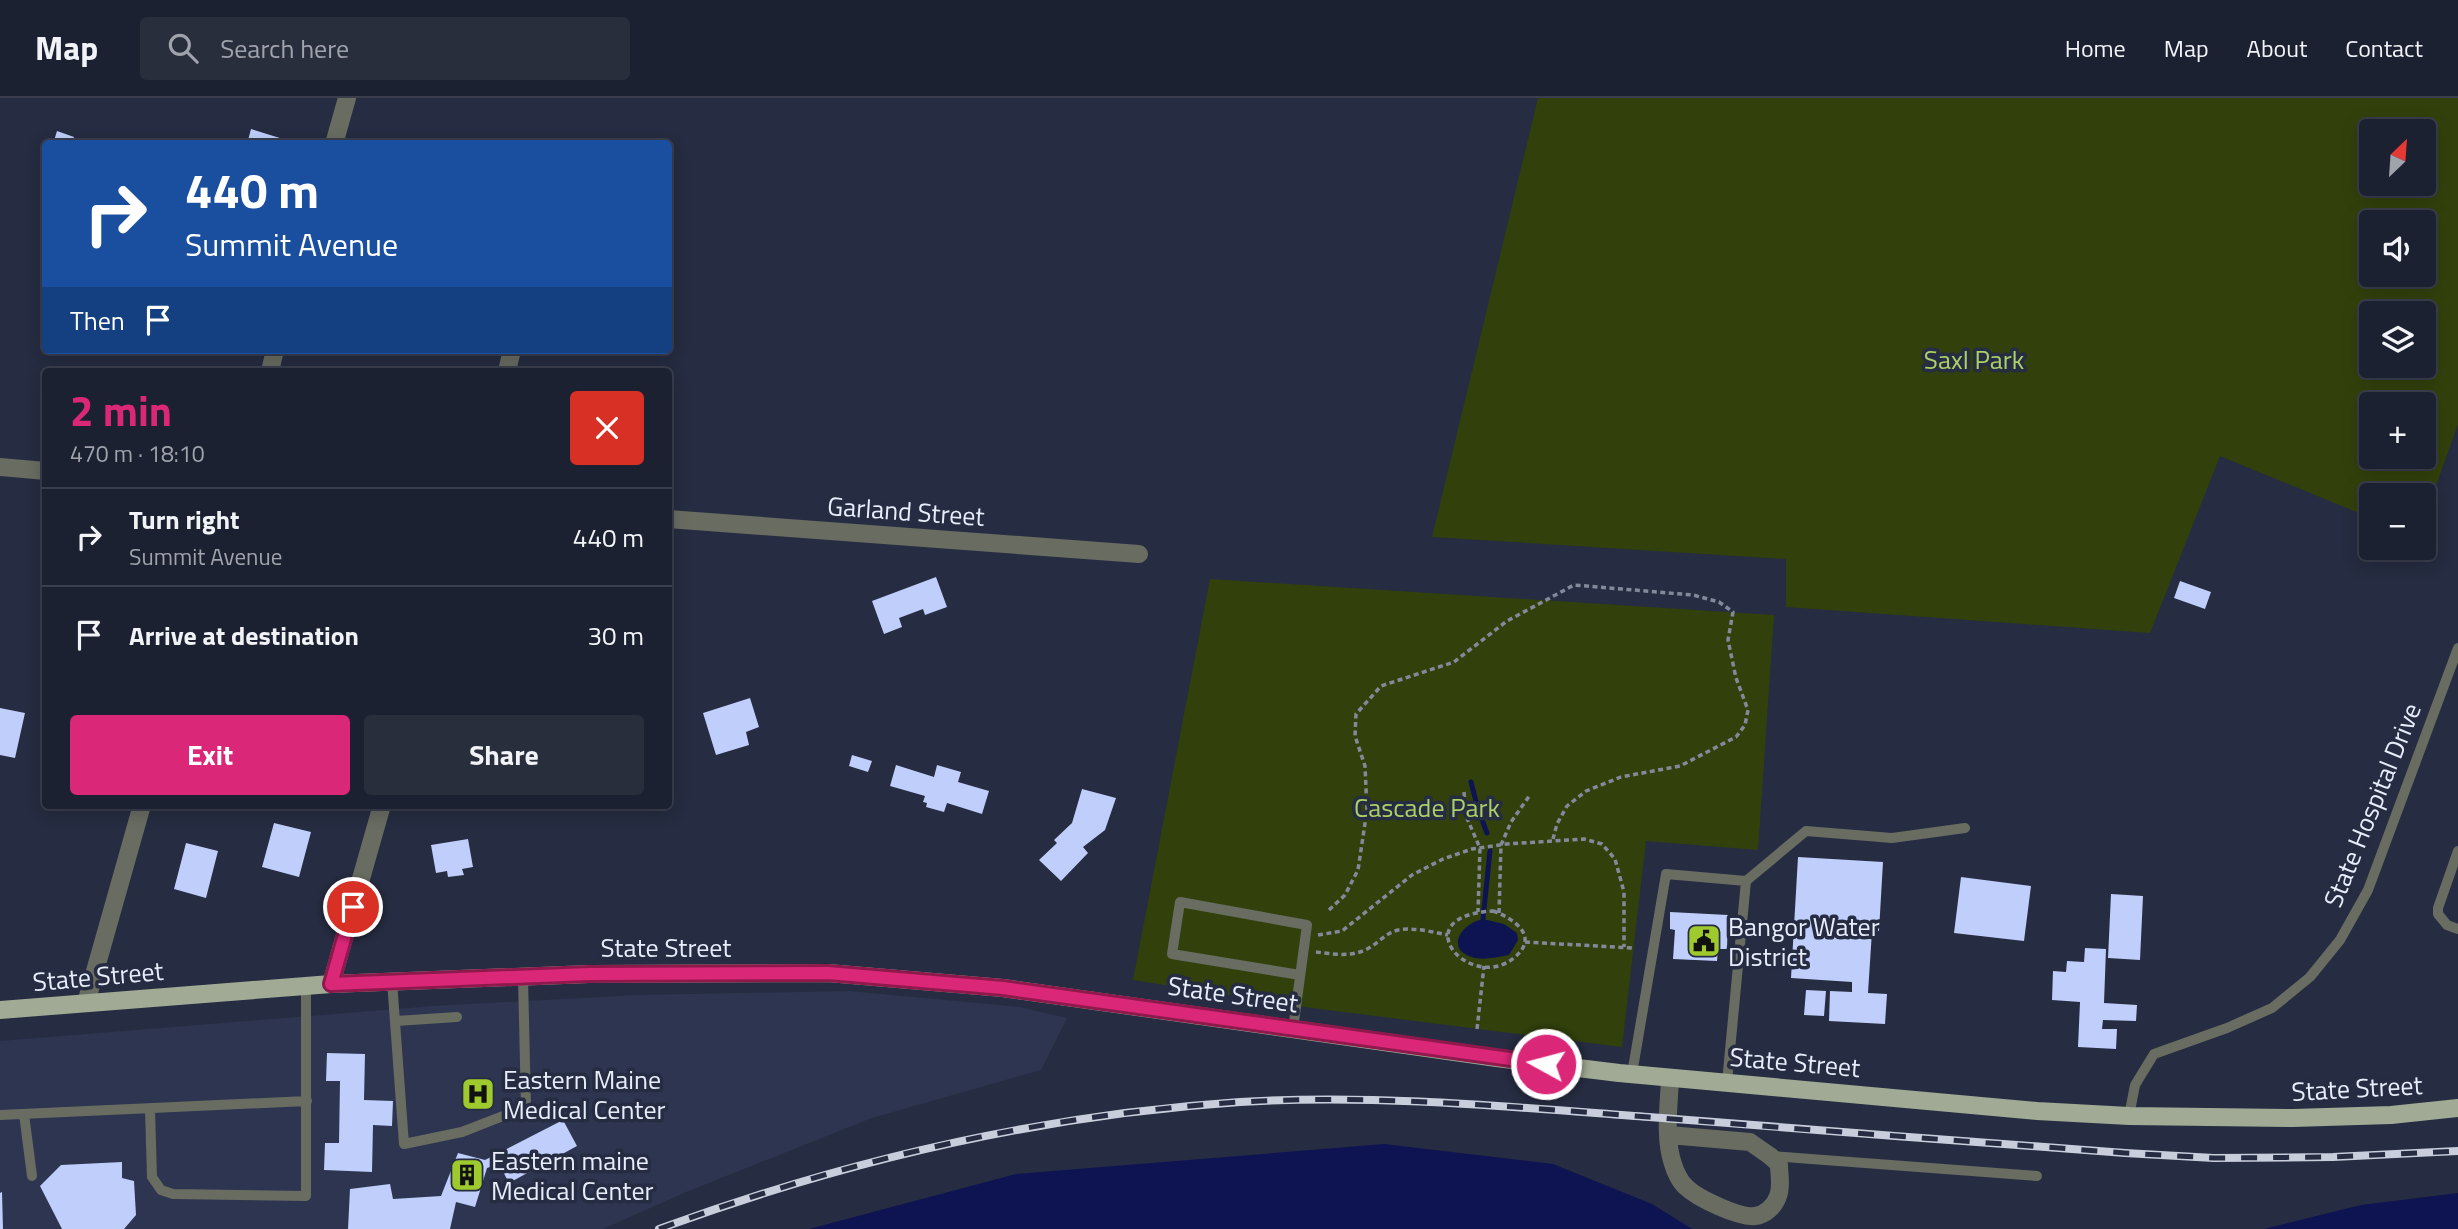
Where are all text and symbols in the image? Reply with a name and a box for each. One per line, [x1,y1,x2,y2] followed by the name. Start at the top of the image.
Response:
[140,17,630,80] search box
[35,23,98,73] text: Map
[164,29,202,67] icon: search
[220,29,349,68] text: Search here
[2065,30,2126,66] text: Home
[2164,30,2209,66] text: Map
[2247,30,2307,66] text: About
[2345,30,2423,66] text: Contact
[2359,119,2436,196] north arrow
[2359,119,2436,560] map controls
[185,152,319,227] text: 440 m
[70,168,161,259] icon: right
[2359,210,2436,287] button: sound
[185,220,398,268] text: Summit Avenue
[70,301,125,340] text: Then
[139,301,177,339] icon: arrive
[2359,301,2436,378] button: layers
[1924,340,2024,379] park label: Saxl Park
[70,378,172,442] text: 2 min
[570,391,644,465] button: close
[2359,392,2436,469] button: +
[70,436,205,471] text: 470 m · 18:10
[2359,483,2436,560] button: −
[826,486,986,536] street label: Garland Street
[129,500,240,539] text: Turn right
[70,518,108,556] icon: right
[573,518,644,557] text: 440 m
[129,539,282,574] text: Summit Avenue
[70,616,108,654] icon: arrive
[129,616,359,655] text: Arrive at destination
[587,616,644,655] text: 30 m
[2313,697,2431,913] street label: State Hospital Drive
[70,715,350,795] button: Exit
[364,715,644,795] button: Share
[1354,788,1500,827] park label: Cascade Park
[323,877,383,937] pin
[334,888,372,926] icon: arrive
[1728,907,1880,976] place label: Bangor Water District
[1685,922,1723,960] public building icon: Bangor Water District
[600,928,732,967] street label: State Street
[31,951,165,1001] street label: State Street
[1165,966,1301,1022] street label: State Street
[1509,1027,1583,1101] position arrow
[1728,1037,1862,1087] street label: State Street
[503,1060,666,1129] place label: Eastern Maine Medical Center
[2291,1065,2423,1111] street label: State Street
[459,1075,497,1113] hospital icon: Eastern Maine Medical Center
[491,1141,654,1210] place label: Eastern maine Medical Center
[448,1156,486,1194] building icon: Eastern maine Medical Center

